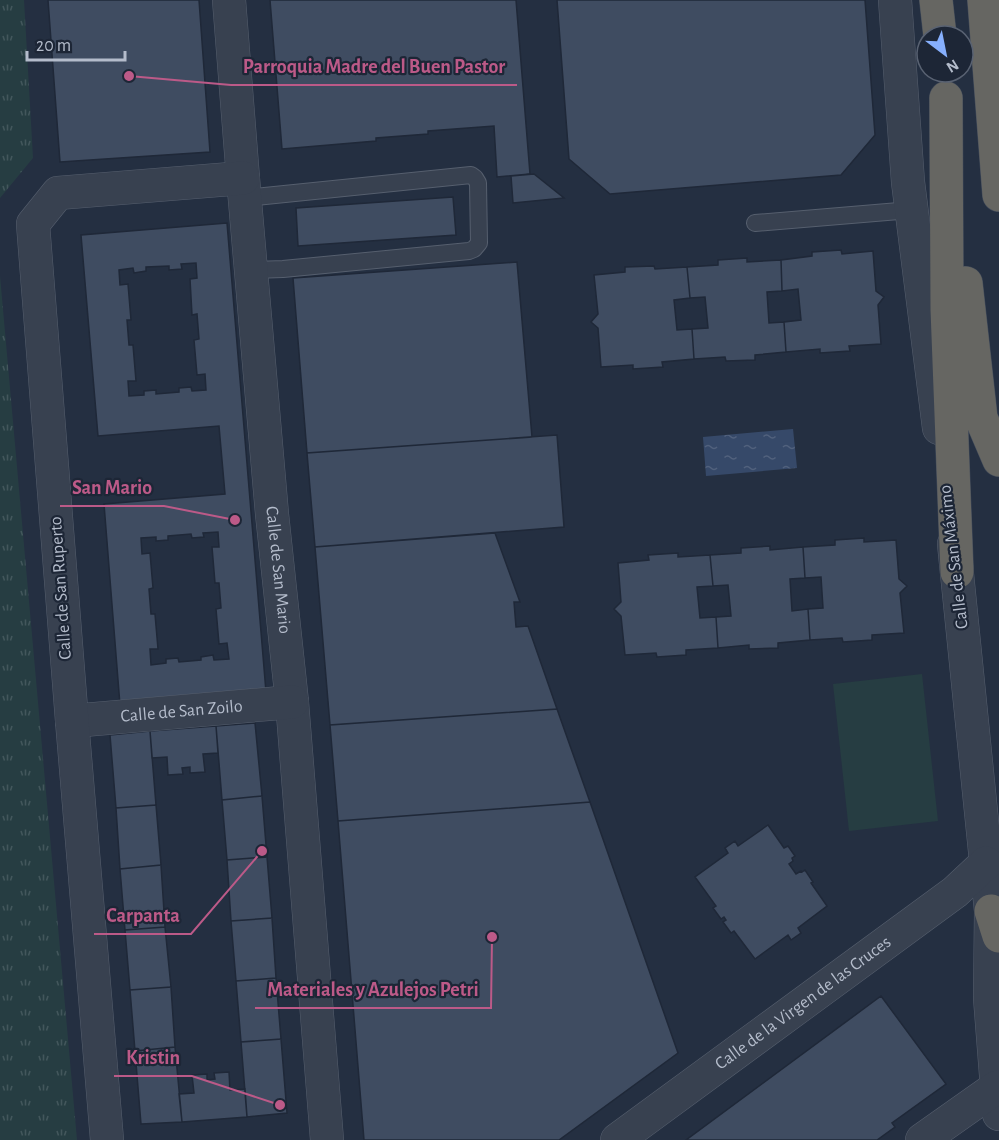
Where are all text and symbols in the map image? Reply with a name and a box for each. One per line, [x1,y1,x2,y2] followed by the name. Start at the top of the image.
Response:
[27,24,124,62] scale bar
[915,24,975,84] north arrow
[36,37,71,55] text: 20 m
[231,47,517,85] callout: Parroquia Madre del Buen Pastor
[943,56,961,76] text: N
[243,57,505,77] text: Parroquia Madre del Buen Pastor
[60,468,164,506] callout: San Mario
[72,478,152,498] text: San Mario
[936,484,972,630] street label: Calle de San Máximo
[262,505,294,635] street label: Calle de San Mario
[47,516,75,660] street label: Calle de San Ruperto
[120,697,244,726] street label: Calle de San Zoilo
[94,896,191,934] callout: Carpanta
[106,906,180,926] text: Carpanta
[712,933,894,1074] street label: Calle de la Virgen de las Cruces
[255,970,491,1008] callout: Materiales y Azulejos Petri
[267,980,479,1000] text: Materiales y Azulejos Petri
[114,1038,192,1076] callout: Kristin
[126,1048,180,1068] text: Kristin

